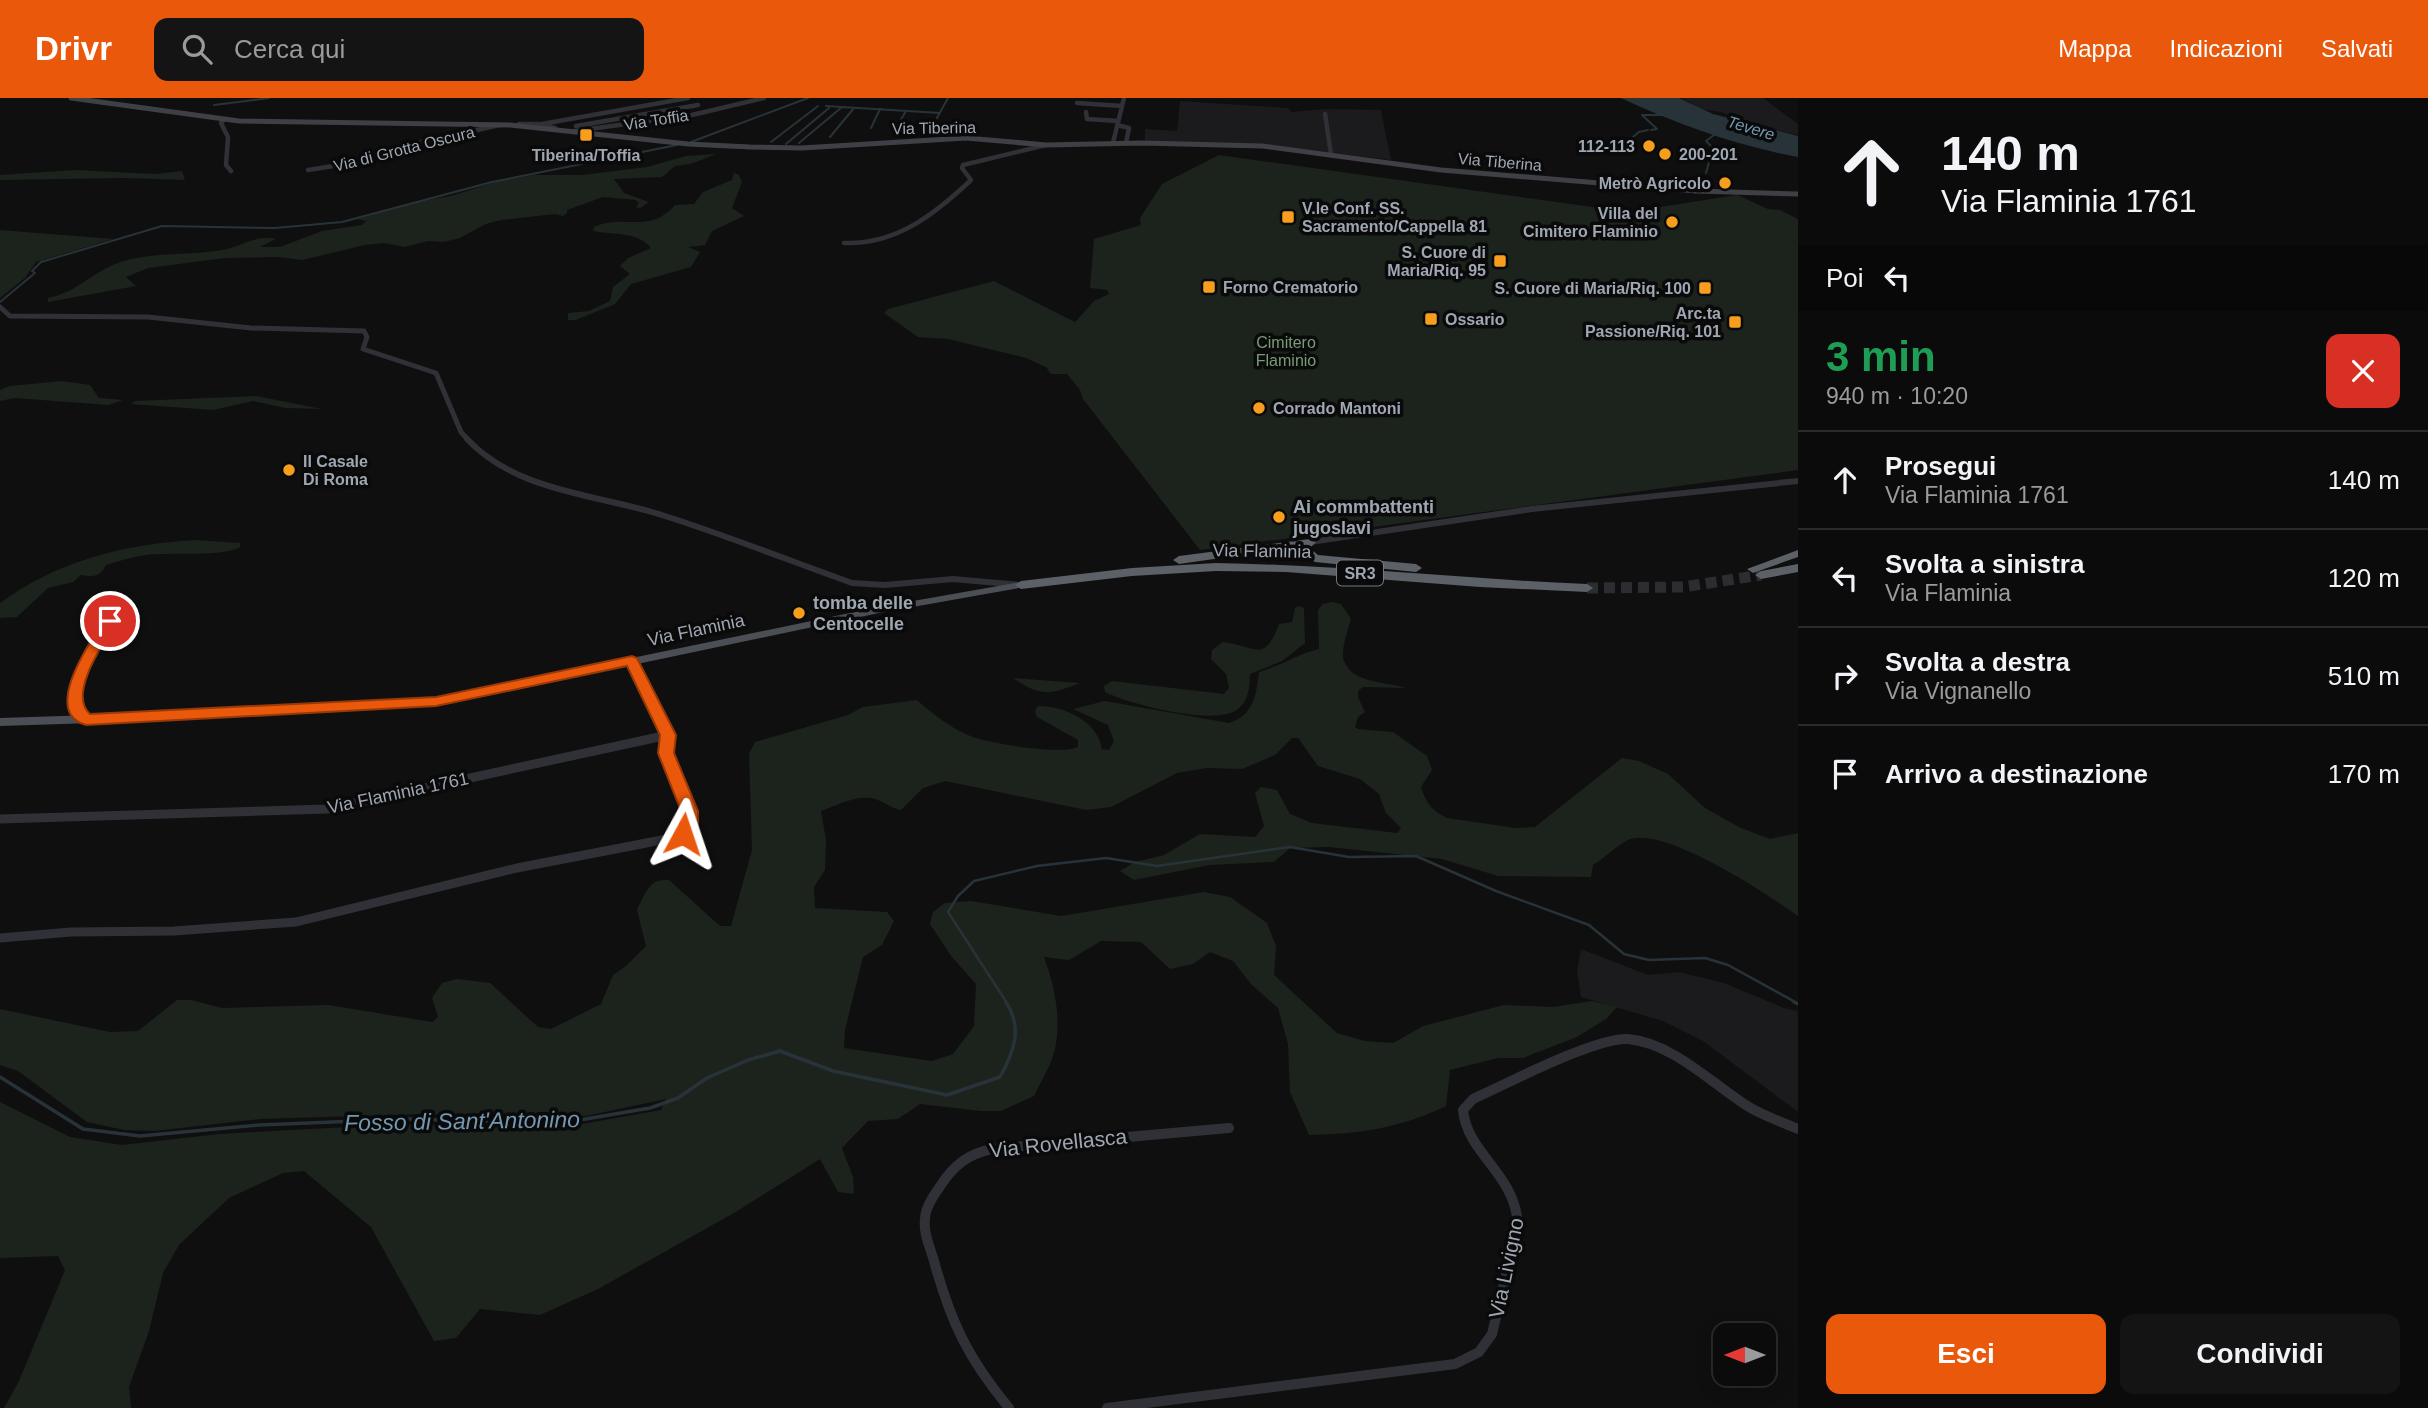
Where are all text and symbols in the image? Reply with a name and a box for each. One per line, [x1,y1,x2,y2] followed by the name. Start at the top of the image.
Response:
[154,18,644,81] search box
[35,30,112,67] text: Drivr
[178,30,216,68] icon: search
[234,34,345,64] text: Cerca qui
[2058,35,2132,62] text: Mappa
[2170,35,2283,62] text: Indicazioni
[2321,35,2393,62] text: Salvati
[623,107,689,133] street label: Via Toffia
[1725,113,1777,143] water label: Tevere
[892,119,976,137] street label: Via Tiberina
[332,123,476,175] street label: Via di Grotta Oscura
[1826,126,1917,217] icon: ahead
[1941,126,2080,180] text: 140 m
[578,127,594,143] marker: Tiberina/Toffia
[1578,138,1635,155] place label: 112-113
[1641,138,1657,154] marker: 112-113
[1657,146,1673,162] marker: 200-201
[1679,146,1738,163] place label: 200-201
[532,147,640,164] place label: Tiberina/Toffia
[1457,150,1543,174] street label: Via Tiberina
[1599,175,1711,192] place label: Metrò Agricolo
[1717,175,1733,191] marker: Metrò Agricolo
[1941,183,2197,219] text: Via Flaminia 1761
[1302,200,1487,235] place label: V.le Conf. SS. Sacramento/Cappella 81
[1523,205,1658,240] place label: Villa del Cimitero Flaminio
[1280,209,1296,225] marker: V.le Conf. SS. Sacramento/Cappella 81
[1664,214,1680,230] marker: Villa del Cimitero Flaminio
[1387,244,1486,279] place label: S. Cuore di Maria/Riq. 95
[1492,253,1508,269] marker: S. Cuore di Maria/Riq. 95
[1878,259,1916,297] icon: left
[1826,263,1864,293] text: Poi
[1201,279,1217,295] marker: Forno Crematorio
[1223,279,1358,296] place label: Forno Crematorio
[1495,280,1691,297] place label: S. Cuore di Maria/Riq. 100
[1697,280,1713,296] marker: S. Cuore di Maria/Riq. 100
[1585,305,1721,340] place label: Arc.ta Passione/Riq. 101
[1423,311,1439,327] marker: Ossario
[1445,311,1505,328] place label: Ossario
[1727,314,1743,330] marker: Arc.ta Passione/Riq. 101
[1826,333,1936,380] text: 3 min
[1256,334,1316,369] park label: Cimitero Flaminio
[2326,334,2400,408] button: close
[1826,383,1968,409] text: 940 m · 10:20
[1251,400,1267,416] marker: Corrado Mantoni
[1273,400,1401,417] place label: Corrado Mantoni
[1885,451,1996,481] text: Prosegui
[303,453,368,488] place label: Il Casale Di Roma
[1826,461,1864,499] icon: ahead
[281,462,297,478] marker: Il Casale Di Roma
[2328,465,2400,495] text: 140 m
[1885,482,2069,508] text: Via Flaminia 1761
[1292,497,1434,538] place label: Ai commbattenti jugoslavi
[1271,509,1287,525] marker: Ai commbattenti jugoslavi
[1212,540,1313,562] street label: Via Flaminia
[1885,549,2084,579] text: Svolta a sinistra
[1826,559,1864,597] icon: left
[1337,560,1383,586] road number: SR3
[2328,563,2400,593] text: 120 m
[1885,580,2011,606] text: Via Flaminia
[80,591,140,651] pin
[813,593,913,634] place label: tomba delle Centocelle
[91,602,129,640] icon: arrive
[791,605,807,621] marker: tomba delle Centocelle
[646,610,747,650] street label: Via Flaminia
[1885,647,2070,677] text: Svolta a destra
[1826,657,1864,695] icon: right
[2328,661,2400,691] text: 510 m
[1885,678,2031,704] text: Via Vignanello
[1826,755,1864,793] icon: arrive
[1885,759,2148,789] text: Arrivo a destinazione
[2328,759,2400,789] text: 170 m
[326,768,470,818] street label: Via Flaminia 1761
[646,797,720,871] position arrow
[344,1106,580,1136] water label: Fosso di Sant'Antonino
[988,1124,1128,1162] street label: Via Rovellasca
[1484,1216,1528,1320] street label: Via Livigno
[1826,1314,2106,1394] button: Esci
[2120,1314,2400,1394] button: Condividi
[1713,1323,1776,1386] north arrow
[1713,1323,1776,1386] map controls

